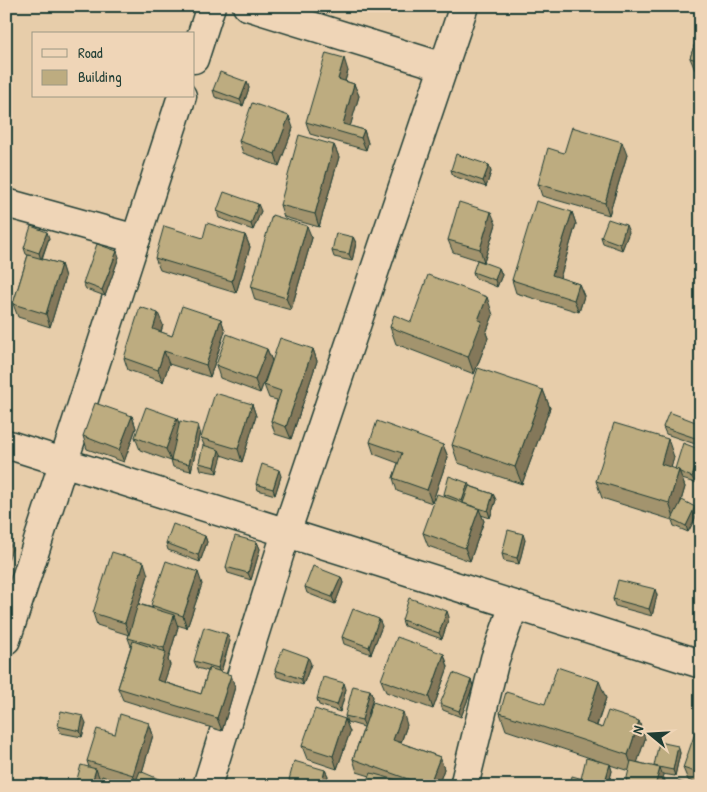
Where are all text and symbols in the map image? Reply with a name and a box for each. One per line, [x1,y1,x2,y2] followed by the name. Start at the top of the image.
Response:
[32,32,195,98] legend
[78,42,103,63] text: Road
[78,66,122,87] text: Building
[624,710,674,760] north arrow
[627,723,648,736] text: N

